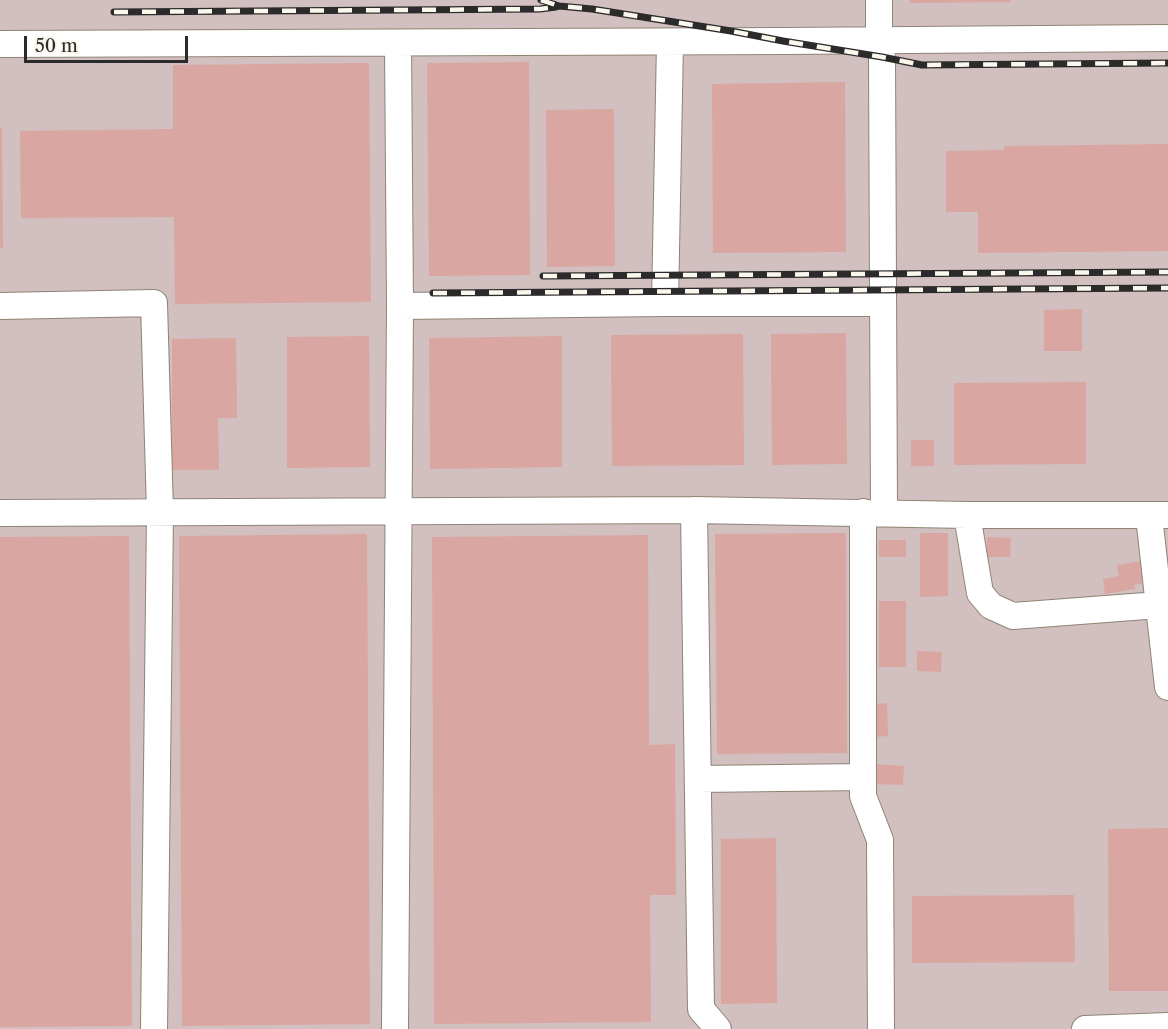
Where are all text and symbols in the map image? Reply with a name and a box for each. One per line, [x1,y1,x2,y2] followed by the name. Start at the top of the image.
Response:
[27,24,190,62] scale bar
[35,35,78,57] text: 50 m

